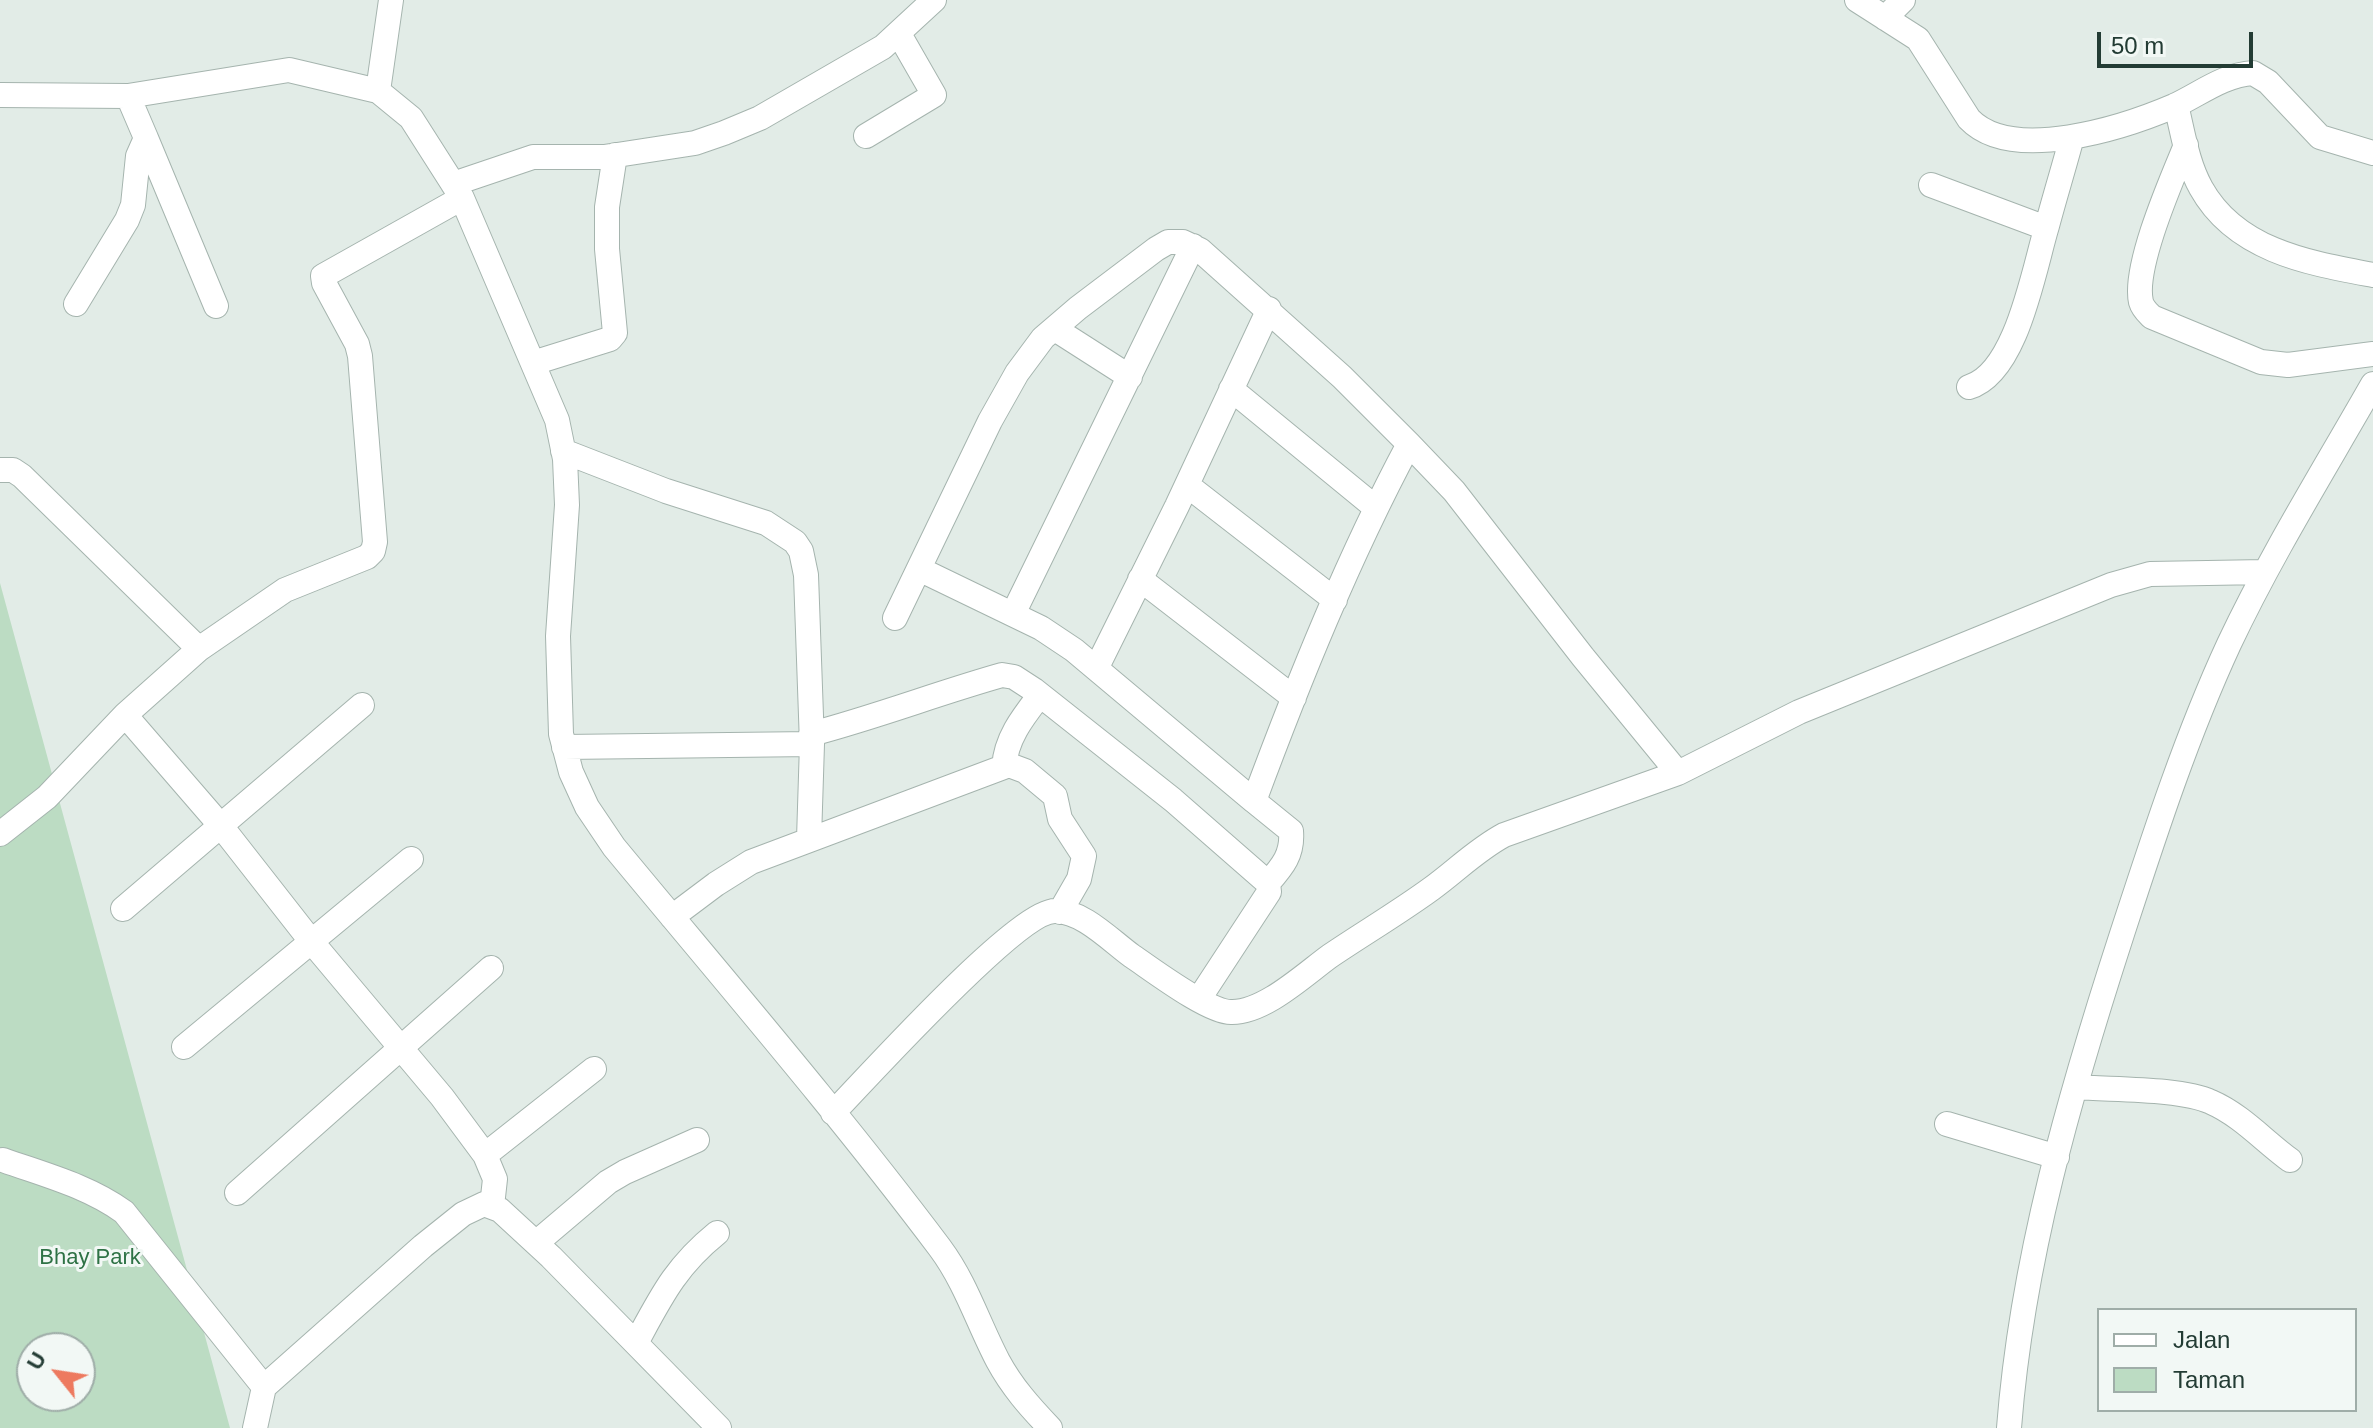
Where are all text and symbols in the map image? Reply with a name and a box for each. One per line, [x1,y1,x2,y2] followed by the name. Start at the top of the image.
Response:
[2101,16,2257,66] scale bar
[2111,32,2164,59] text: 50 m
[39,1245,141,1271] park label: Bhay Park
[2097,1308,2357,1412] legend
[2173,1326,2230,1353] text: Jalan
[16,1332,96,1412] north arrow
[22,1348,51,1374] text: U
[2173,1366,2245,1393] text: Taman

